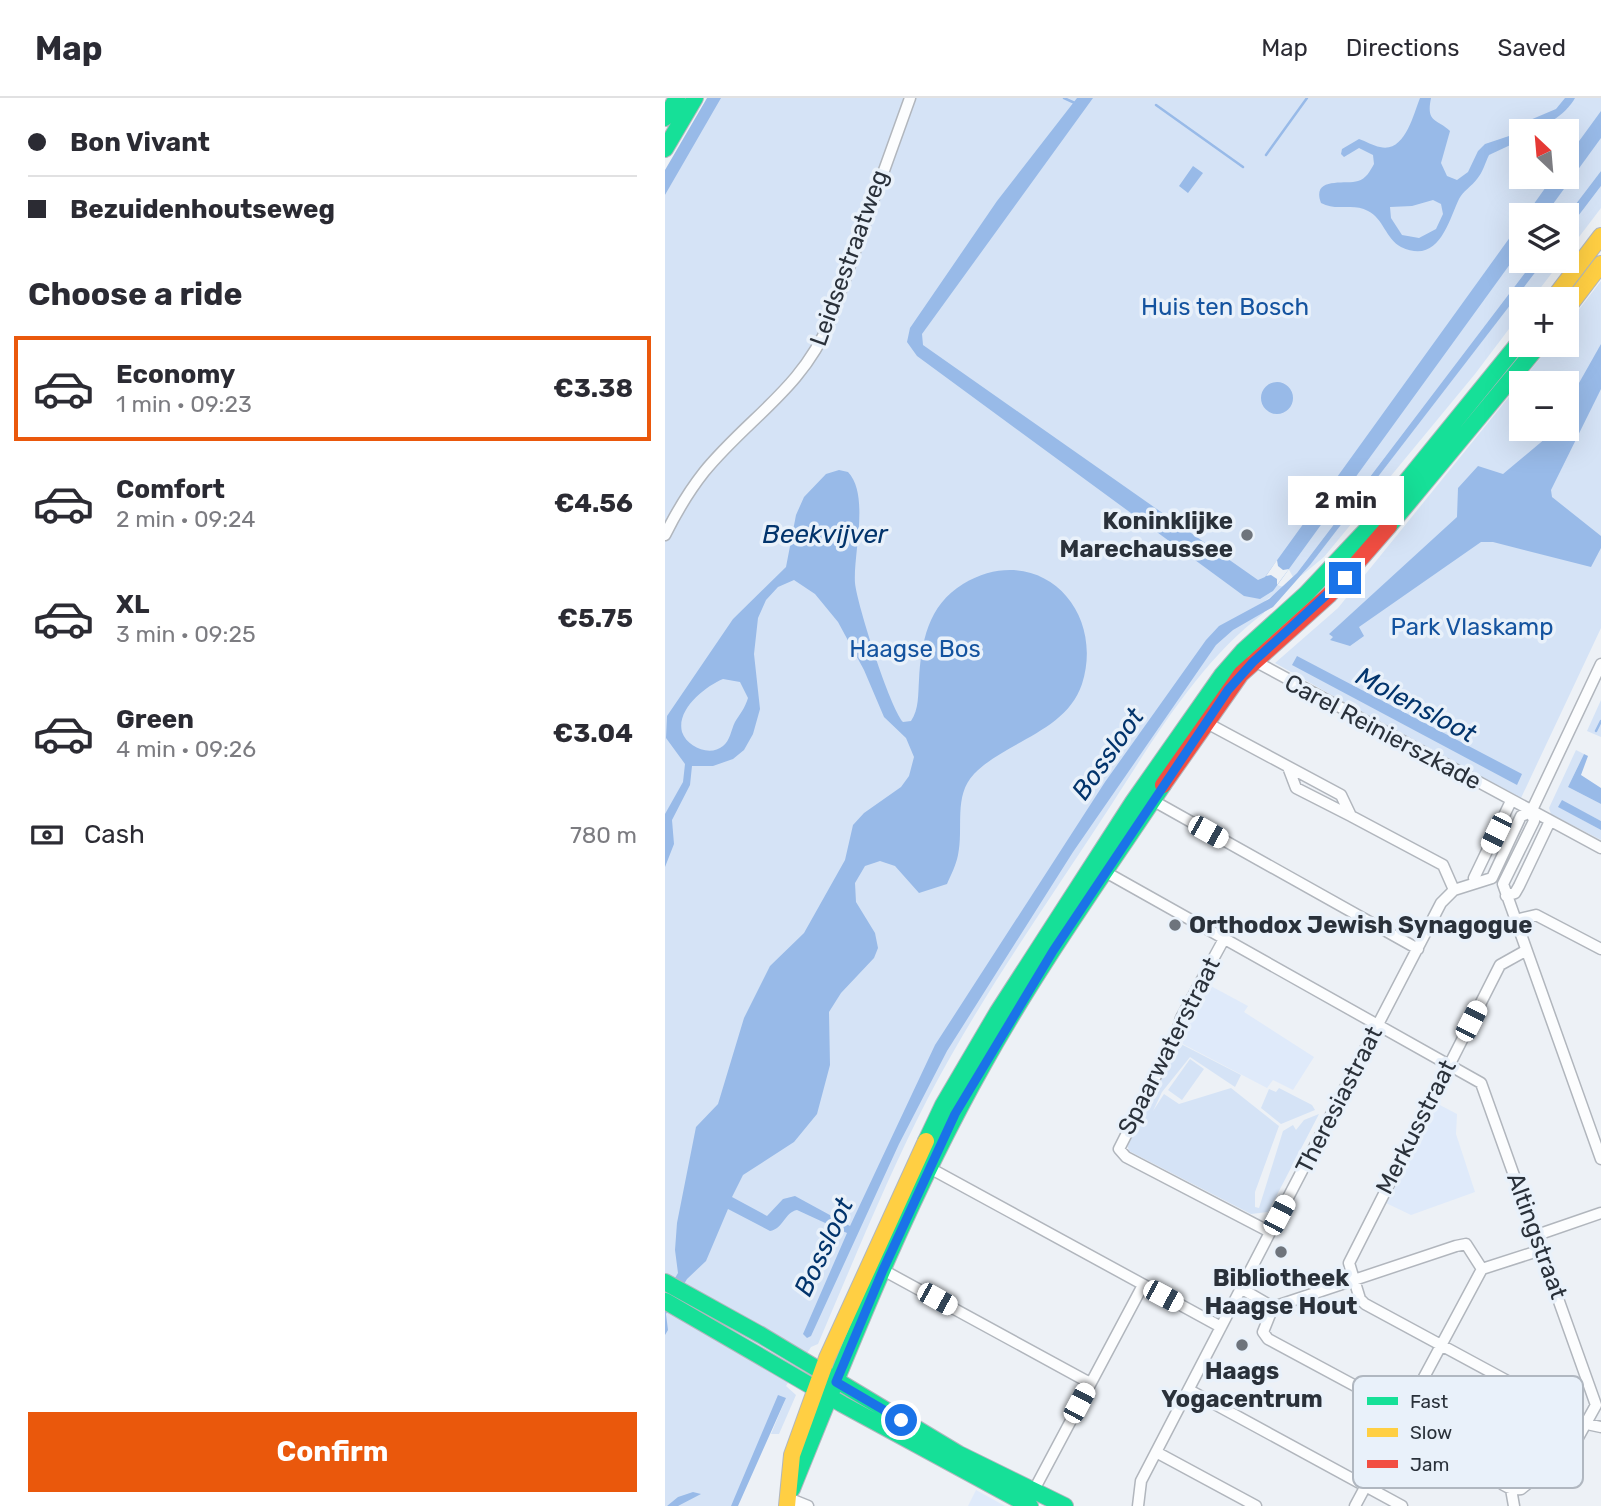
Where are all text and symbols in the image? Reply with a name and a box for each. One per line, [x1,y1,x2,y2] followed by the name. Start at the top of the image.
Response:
[35,29,103,68] text: Map
[1261,34,1308,62] text: Map
[1346,34,1459,62] text: Directions
[1497,34,1566,62] text: Saved
[1509,119,1579,189] north arrow
[1509,119,1579,441] map controls
[70,127,210,158] text: Bon Vivant
[804,166,894,350] street label: Leidsestraatweg
[70,194,335,225] text: Bezuidenhoutseweg
[1509,203,1579,273] button: layers
[28,275,242,313] text: Choose a ride
[1509,287,1579,357] button: +
[1141,293,1309,321] park label: Huis ten Bosch
[32,357,95,420] icon: car
[116,359,235,390] text: Economy
[1509,371,1579,441] button: −
[553,373,633,404] text: €3.38
[116,390,252,418] text: 1 min · 09:23
[32,472,95,535] icon: car
[116,474,225,505] text: Comfort
[1287,476,1403,526] callout: 2 min
[1315,486,1377,514] text: 2 min
[554,488,633,519] text: €4.56
[116,505,256,533] text: 2 min · 09:24
[1060,507,1233,563] place label: Koninklijke Marechaussee
[762,519,889,550] water label: Beekvijver
[1239,527,1255,543] marker: Koninklijke Marechaussee
[1329,562,1361,594] route end
[32,587,95,650] icon: car
[116,589,149,620] text: XL
[558,603,633,634] text: €5.75
[1391,613,1554,641] park label: Park Vlaskamp
[116,620,256,648] text: 3 min · 09:25
[849,635,981,663] park label: Haagse Bos
[1351,660,1482,750] water label: Molensloot
[1280,668,1486,796] street label: Carel Reinierszkade
[1065,701,1151,806] water label: Bossloot
[32,702,95,765] icon: car
[116,704,194,735] text: Green
[553,718,633,749] text: €3.04
[116,735,256,763] text: 4 min · 09:26
[1478,810,1515,856] car
[1185,813,1232,851] car
[28,816,66,854] icon: cash
[84,819,145,850] text: Cash
[570,821,637,849] text: 780 m
[1189,911,1532,939] place label: Orthodox Jewish Synagogue
[1167,917,1183,933] marker: Orthodox Jewish Synagogue
[1112,953,1226,1139] street label: Spaarwaterstraat
[1453,998,1490,1044] car
[1290,1022,1388,1178] street label: Theresiastraat
[1370,1055,1462,1199] street label: Merkusstraat
[1501,1169,1573,1303] street label: Altingstraat
[788,1192,861,1301] water label: Bossloot
[1260,1192,1299,1238] car
[1273,1244,1289,1260] marker: Bibliotheek Haagse Hout
[1204,1264,1358,1320] place label: Bibliotheek Haagse Hout
[1140,1277,1187,1315] car
[914,1280,961,1318] car
[1234,1337,1250,1353] marker: Haags Yogacentrum
[1161,1357,1323,1413] place label: Haags Yogacentrum
[1353,1376,1583,1488] legend
[1060,1380,1099,1426] car
[1410,1390,1449,1413] text: Fast
[885,1404,917,1436] route start
[28,1412,637,1492] button: Confirm
[1410,1421,1452,1444] text: Slow
[1410,1453,1449,1476] text: Jam

